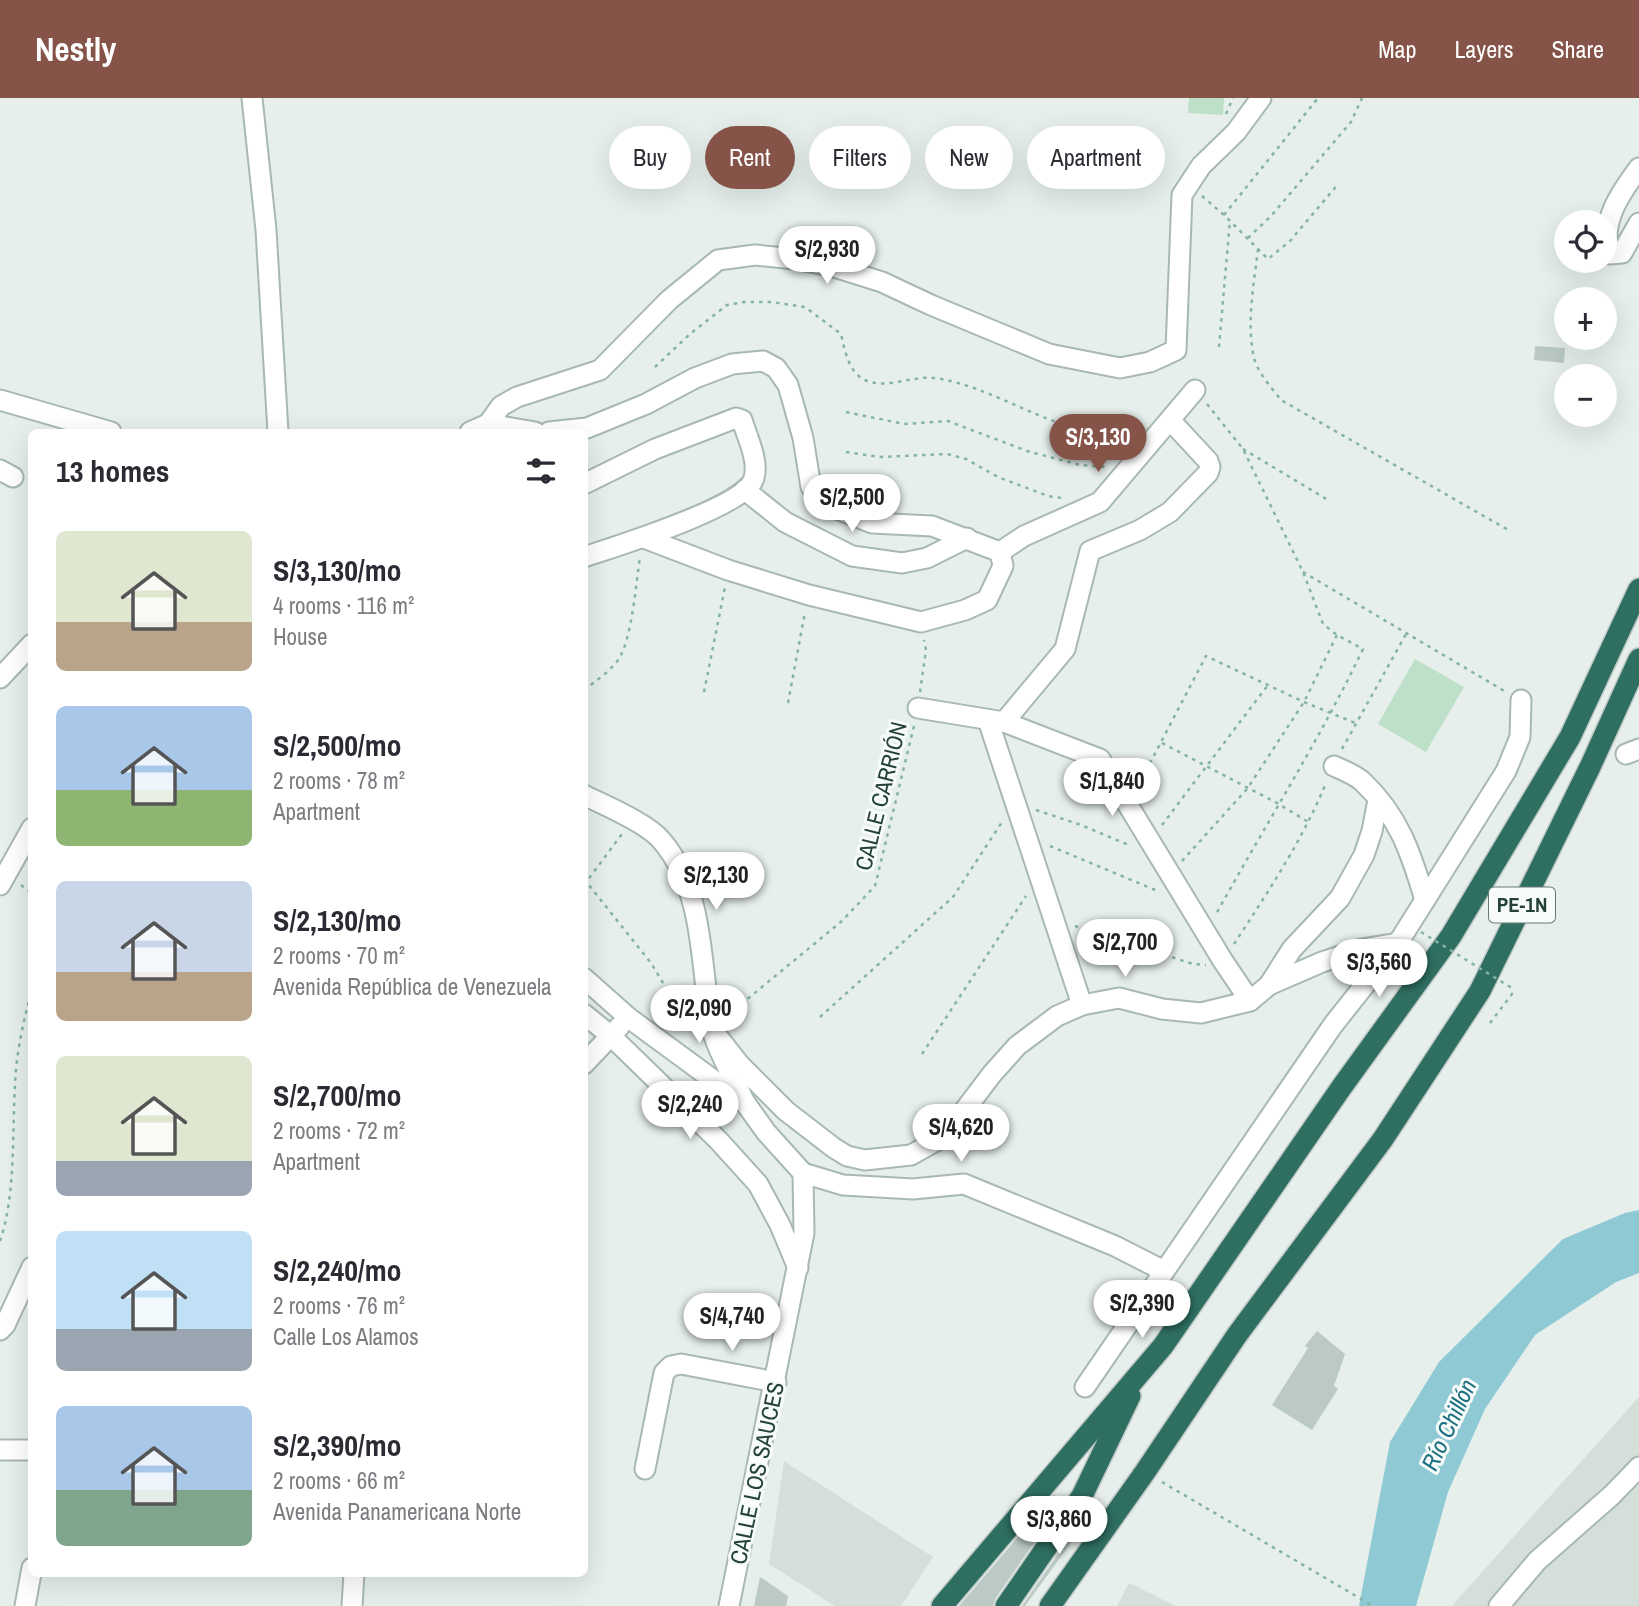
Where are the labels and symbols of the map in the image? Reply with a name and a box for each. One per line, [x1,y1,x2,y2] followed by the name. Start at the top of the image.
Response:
[762,226,892,286] pin: S/2,930
[1033,414,1163,474] pin: S/3,130
[787,474,917,534] pin: S/2,500
[847,718,914,873] street label: CALLE CARRIÓN
[1047,758,1177,818] pin: S/1,840
[651,852,781,912] pin: S/2,130
[1489,888,1555,922] road number: PE-1N
[1060,920,1190,979] pin: S/2,700
[1314,940,1444,999] pin: S/3,560
[634,986,764,1045] pin: S/2,090
[625,1082,755,1141] pin: S/2,240
[896,1104,1026,1164] pin: S/4,620
[1077,1280,1207,1340] pin: S/2,390
[667,1294,797,1353] pin: S/4,740
[1413,1374,1483,1475] water label: Río Chillón
[722,1379,791,1567] street label: CALLE LOS SAUCES
[994,1496,1124,1556] pin: S/3,860

